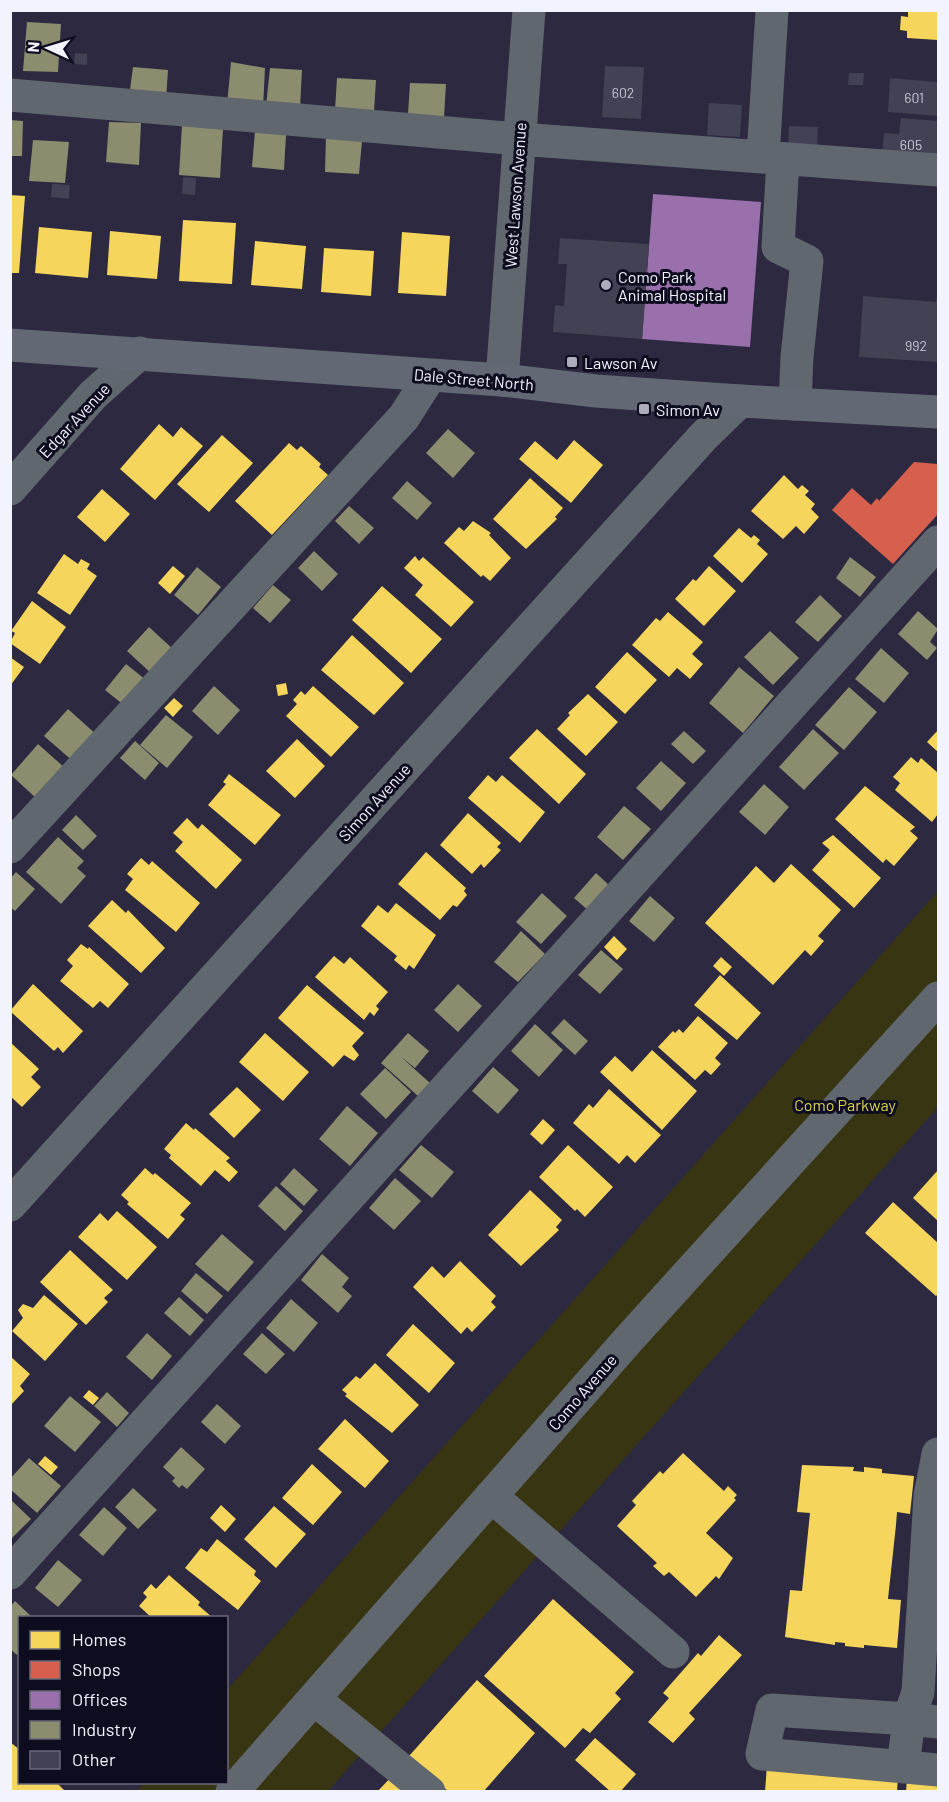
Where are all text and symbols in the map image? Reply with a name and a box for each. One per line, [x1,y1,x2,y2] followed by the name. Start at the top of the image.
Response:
[18,18,78,78] north arrow
[23,41,42,53] text: N
[612,84,634,101] house number: 602
[904,89,924,106] house number: 601
[500,122,530,268] street label: West Lawson Avenue
[900,136,922,153] house number: 605
[618,267,726,304] place label: Como Park Animal Hospital
[599,278,613,292] marker: Como Park Animal Hospital
[905,337,927,354] house number: 992
[584,353,658,372] place label: Lawson Av
[565,355,579,369] marker: Lawson Av
[413,364,535,394] street label: Dale Street North
[35,379,113,461] street label: Edgar Avenue
[656,400,720,419] place label: Simon Av
[637,402,651,416] marker: Simon Av
[334,759,414,845] street label: Simon Avenue
[794,1095,896,1114] park label: Como Parkway
[544,1350,620,1434] street label: Como Avenue
[18,1616,228,1784] legend
[72,1628,126,1650] text: Homes
[72,1658,121,1680] text: Shops
[72,1688,128,1710] text: Offices
[72,1718,136,1740] text: Industry
[72,1748,116,1770] text: Other

